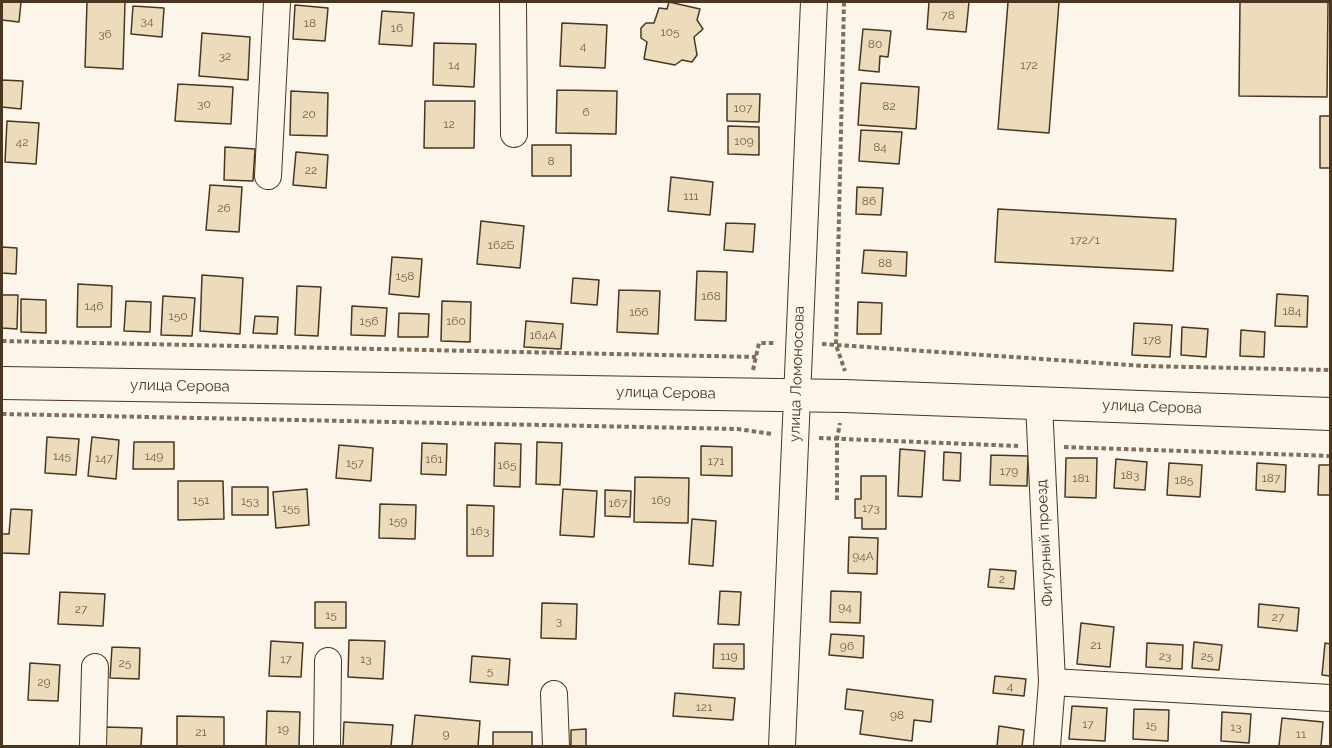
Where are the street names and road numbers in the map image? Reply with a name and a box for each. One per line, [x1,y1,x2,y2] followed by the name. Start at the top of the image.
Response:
[786,305,808,443] street label: улица Ломоносова
[130,376,230,396] street label: улица Серова
[616,383,716,403] street label: улица Серова
[1102,396,1202,418] street label: улица Серова
[1033,479,1057,607] street label: Фигурный проезд

